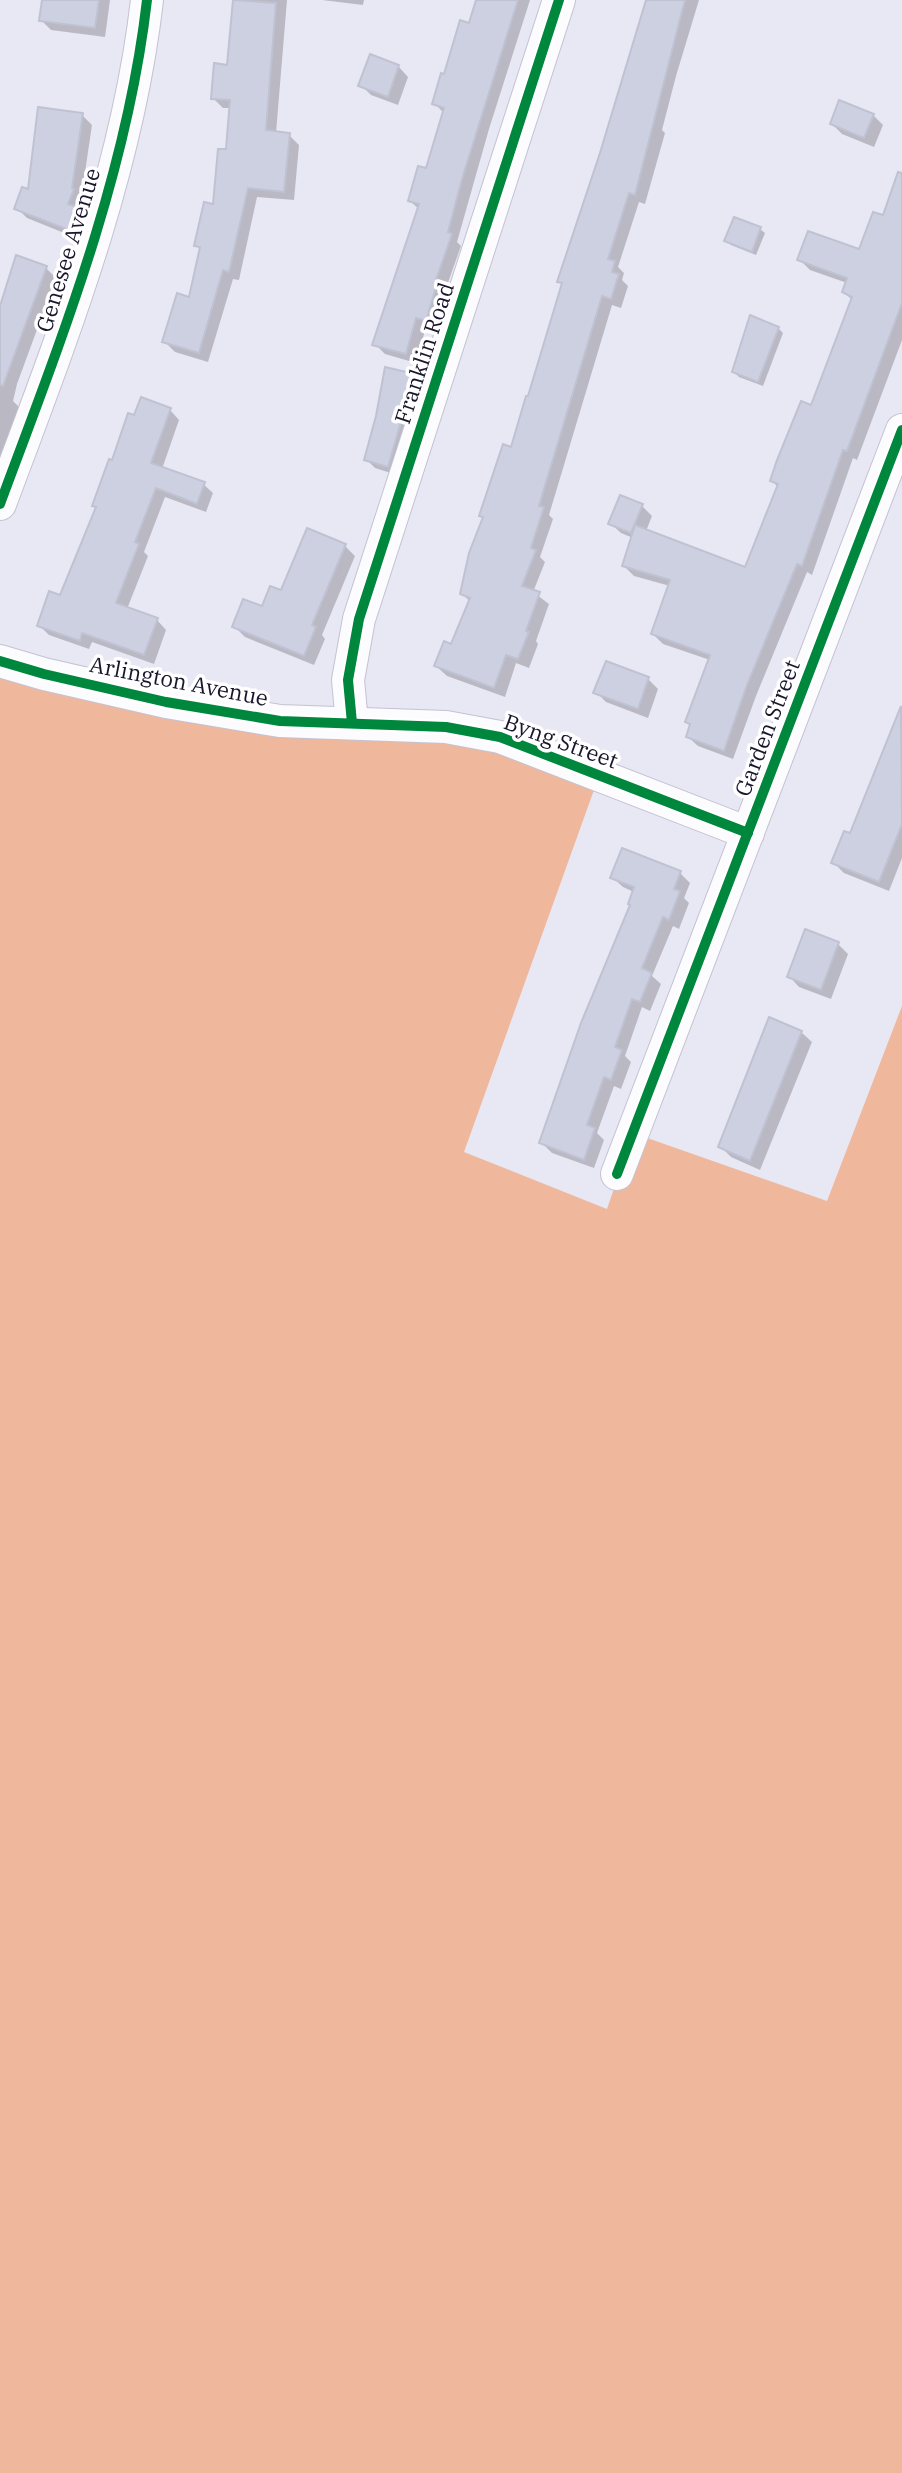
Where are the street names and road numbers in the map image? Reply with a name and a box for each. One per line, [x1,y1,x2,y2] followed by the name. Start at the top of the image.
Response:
[29,164,106,336] street label: Genesee Avenue
[387,278,460,427] street label: Franklin Road
[87,649,271,712] street label: Arlington Avenue
[727,655,806,800] street label: Garden Street
[500,707,622,775] street label: Byng Street

